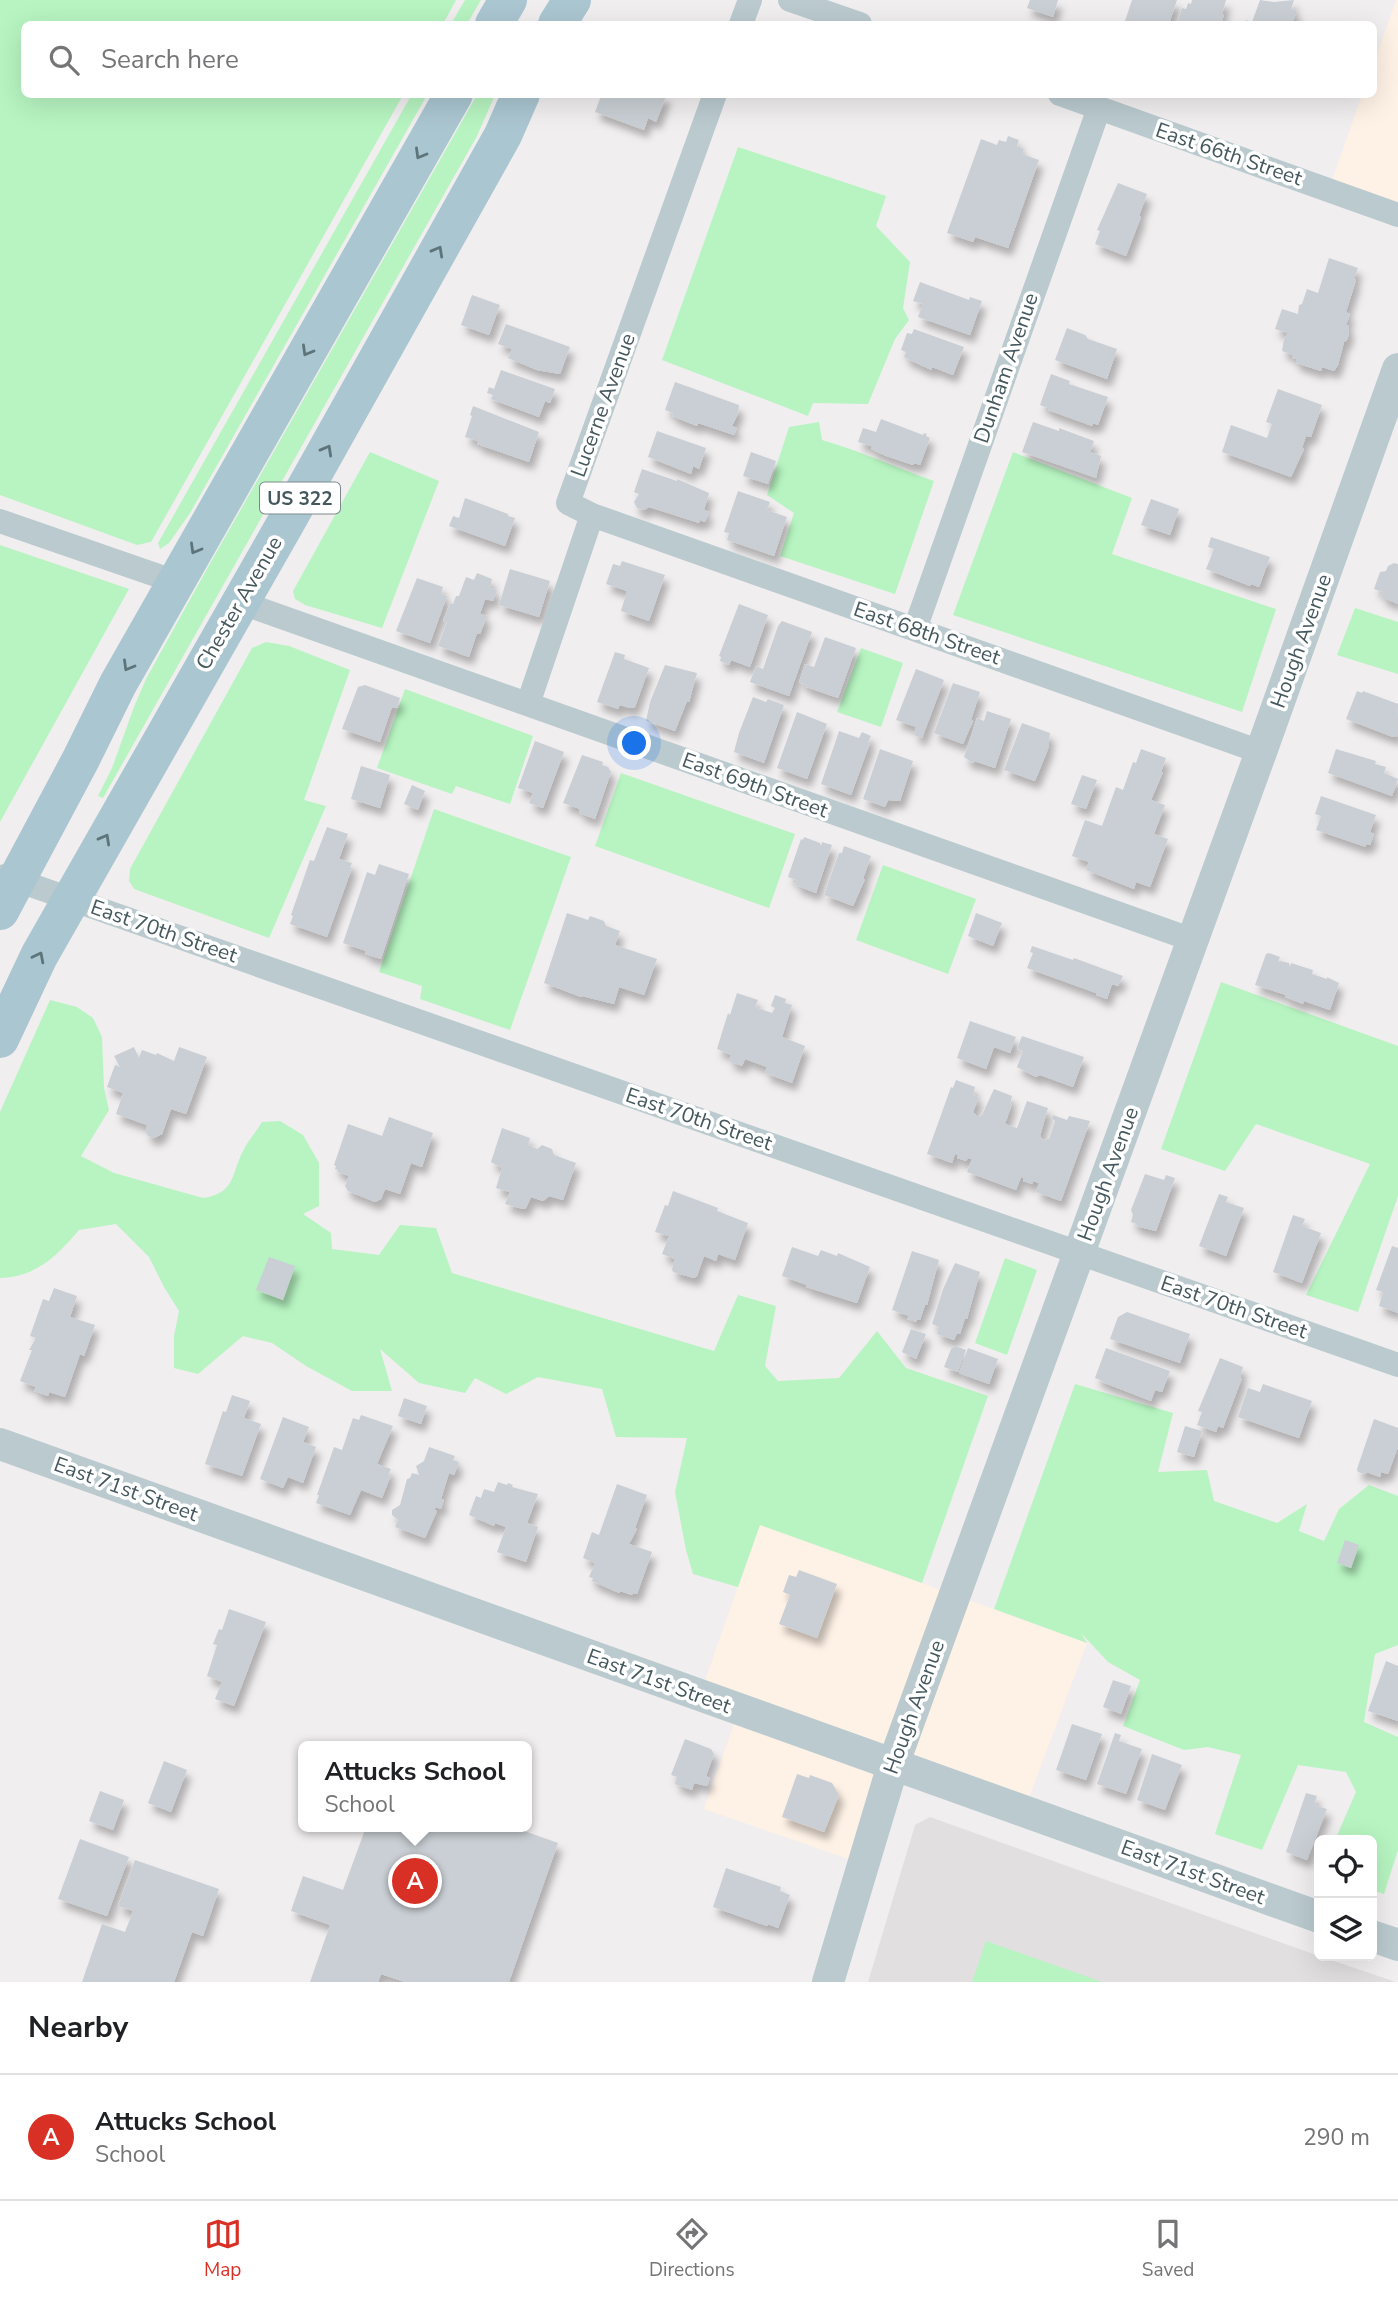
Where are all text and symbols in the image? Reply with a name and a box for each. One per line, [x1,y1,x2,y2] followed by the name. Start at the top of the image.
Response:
[21,21,1377,98] search box
[45,41,83,79] icon: search
[101,42,239,77] text: Search here
[1152,116,1307,192] street label: East 66th Street
[415,146,428,159] one-way arrow
[430,246,443,259] one-way arrow
[967,289,1045,447] street label: Dunham Avenue
[564,329,642,481] street label: Lucerne Avenue
[302,344,315,357] one-way arrow
[319,444,332,457] one-way arrow
[260,482,340,513] road number: US 322
[189,531,289,675] street label: Chester Avenue
[190,542,203,554] one-way arrow
[1264,570,1338,712] street label: Hough Avenue
[850,595,1005,671] street label: East 68th Street
[124,658,137,671] one-way arrow
[617,726,651,760] your location
[678,746,832,825] street label: East 69th Street
[97,834,110,847] one-way arrow
[87,893,242,969] street label: East 70th Street
[30,952,44,964] one-way arrow
[622,1081,777,1157] street label: East 70th Street
[1071,1103,1145,1245] street label: Hough Avenue
[1157,1269,1312,1345] street label: East 70th Street
[50,1450,202,1528] street label: East 71st Street
[877,1636,951,1778] street label: Hough Avenue
[583,1642,735,1720] street label: East 71st Street
[298,1741,532,1832] popup
[324,1754,506,1789] text: Attucks School
[324,1789,395,1820] text: School
[1117,1833,1269,1911] street label: East 71st Street
[1314,1835,1377,1961] map controls
[1314,1835,1377,1898] button: locate
[392,1855,438,1907] pin: A
[1314,1898,1377,1961] button: layers
[28,2007,128,2048] text: Nearby
[95,2104,276,2139] text: Attucks School
[42,2122,60,2153] text: A
[1303,2122,1370,2153] text: 290 m
[95,2139,165,2170] text: School
[204,2215,242,2283] tab: Map
[649,2215,735,2283] tab: Directions
[1142,2215,1194,2283] tab: Saved

